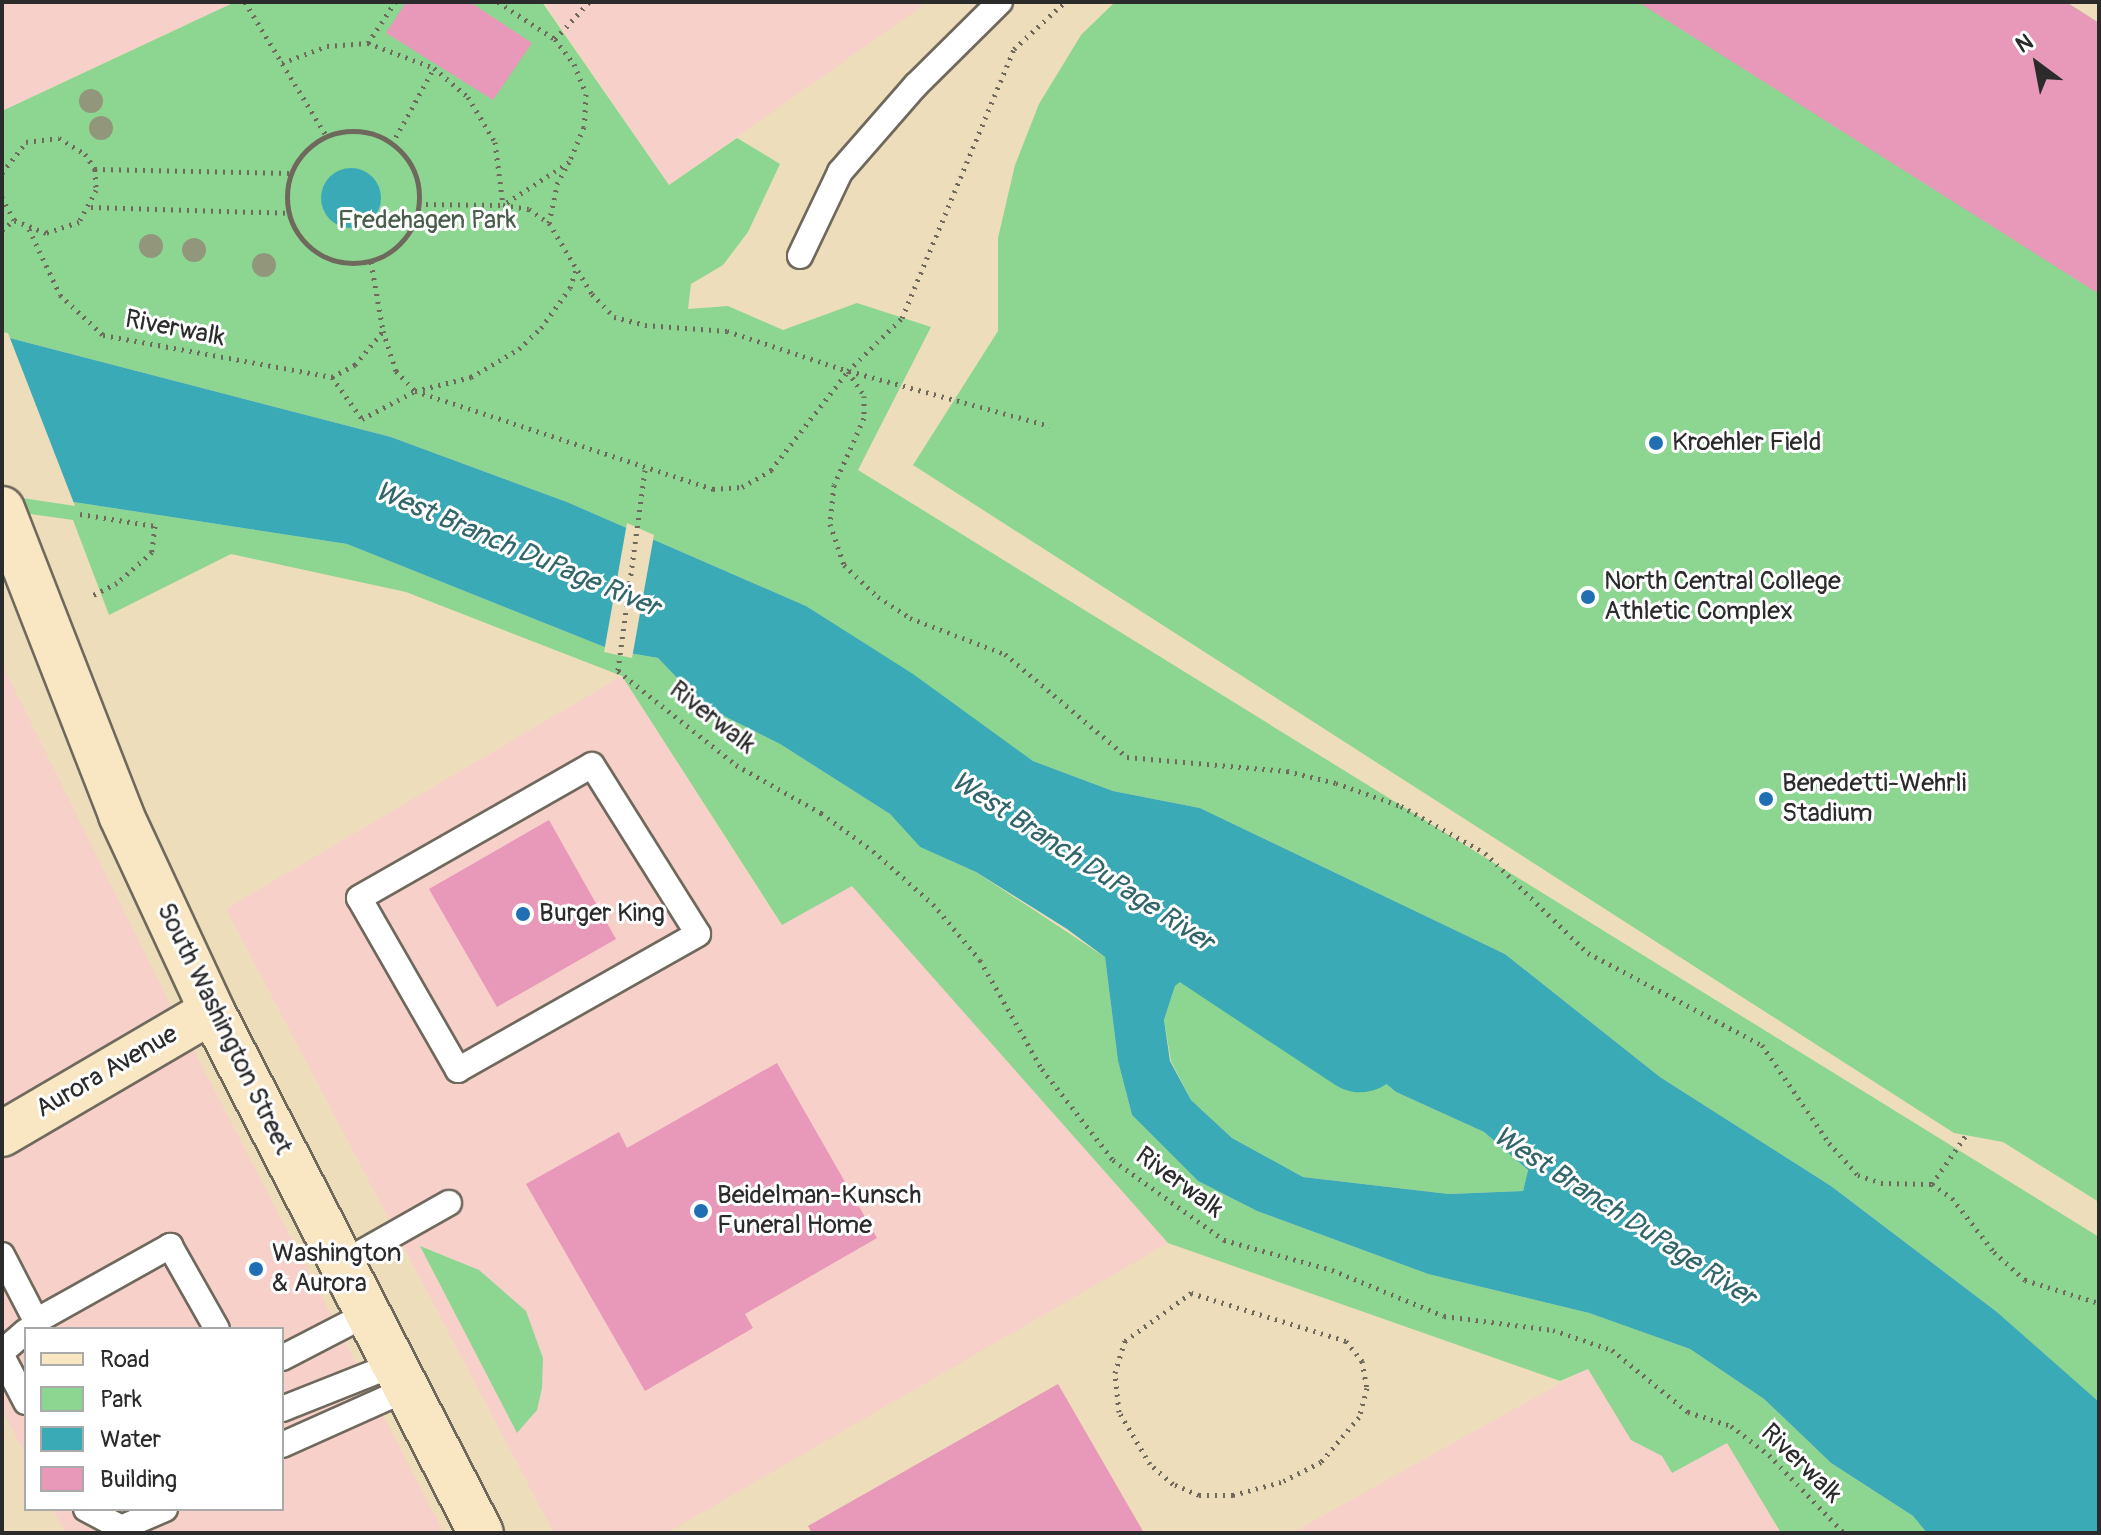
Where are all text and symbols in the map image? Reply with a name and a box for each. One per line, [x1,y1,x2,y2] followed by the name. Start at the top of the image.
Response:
[1997,24,2077,104] north arrow
[2011,28,2038,59] text: N
[338,205,516,237] park label: Fredehagen Park
[122,304,228,354] street label: Riverwalk
[1672,427,1821,459] place label: Kroehler Field
[1647,434,1665,452] marker: Kroehler Field
[370,475,664,625] water label: West Branch DuPage River
[1604,566,1841,628] place label: North Central College Athletic Complex
[1579,588,1597,606] marker: North Central College Athletic Complex
[663,675,761,761] street label: Riverwalk
[945,765,1219,959] water label: West Branch DuPage River
[1782,768,1966,830] place label: Benedetti-Wehrli Stadium
[1757,790,1775,808] marker: Benedetti-Wehrli Stadium
[149,898,299,1160] street label: South Washington Street
[539,898,665,930] place label: Burger King
[514,905,532,923] marker: Burger King
[31,1019,183,1125] street label: Aurora Avenue
[1487,1120,1761,1314] water label: West Branch DuPage River
[1129,1141,1229,1225] street label: Riverwalk
[717,1180,921,1242] place label: Beidelman-Kunsch Funeral Home
[692,1202,710,1220] marker: Beidelman-Kunsch Funeral Home
[272,1238,401,1300] place label: Washington & Aurora
[247,1260,265,1278] marker: Washington & Aurora
[24,1327,284,1511] legend
[100,1345,150,1374] text: Road
[100,1385,142,1414] text: Park
[1754,1418,1848,1510] street label: Riverwalk
[100,1425,161,1454] text: Water
[100,1465,177,1494] text: Building

